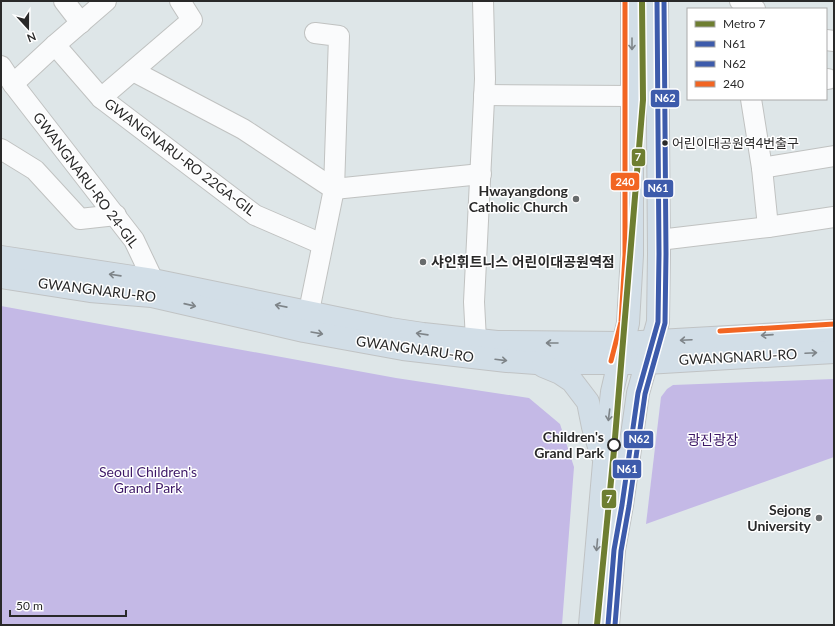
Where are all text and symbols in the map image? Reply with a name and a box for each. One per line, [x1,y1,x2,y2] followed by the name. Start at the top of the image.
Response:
[8,8,48,48] north arrow
[687,8,827,100] legend
[723,16,766,31] text: Metro 7
[25,30,38,45] text: N
[723,36,746,51] text: N61
[628,37,636,50] one-way arrow
[723,56,746,71] text: N62
[723,76,744,91] text: 240
[650,89,680,108] line badge: N62
[654,91,676,104] text: N62
[101,94,259,219] street label: GWANGNARU-RO 22GA-GIL
[30,109,143,251] street label: GWANGNARU-RO 24-GIL
[672,135,799,151] place label: 어린이대공원역4번출구
[660,138,670,148] marker: 어린이대공원역4번출구
[631,148,646,167] line badge: 7
[635,150,641,163] text: 7
[610,172,640,191] line badge: 240
[615,175,635,188] text: 240
[643,179,674,198] line badge: N61
[647,181,669,194] text: N61
[469,182,569,215] place label: Hwayangdong Catholic Church
[571,194,581,204] marker: Hwayangdong Catholic Church
[431,253,615,270] place label: 샤인휘트니스 어린이대공원역점
[418,257,428,267] marker: 샤인휘트니스 어린이대공원역점
[108,271,121,278] one-way arrow
[37,274,157,305] street label: GWANGNARU-RO
[183,301,196,309] one-way arrow
[275,301,288,309] one-way arrow
[310,330,323,338] one-way arrow
[416,330,429,338] one-way arrow
[355,332,475,365] street label: GWANGNARU-RO
[761,332,774,339] one-way arrow
[680,336,693,343] one-way arrow
[546,339,559,347] one-way arrow
[678,345,798,368] street label: GWANGNARU-RO
[804,350,817,357] one-way arrow
[494,357,507,364] one-way arrow
[605,409,613,422] one-way arrow
[534,428,605,461] place label: Children's Grand Park
[623,430,654,449] line badge: N62
[687,431,739,448] park label: 광진광장
[628,432,650,445] text: N62
[607,438,621,452] marker: Children's Grand Park
[612,459,642,479] line badge: N61
[616,462,638,475] text: N61
[99,463,197,496] park label: Seoul Children's Grand Park
[601,489,617,509] line badge: 7
[606,492,612,505] text: 7
[747,501,812,534] place label: Sejong University
[814,513,824,523] marker: Sejong University
[593,538,600,551] one-way arrow
[10,592,126,618] scale bar
[16,598,43,613] text: 50 m

